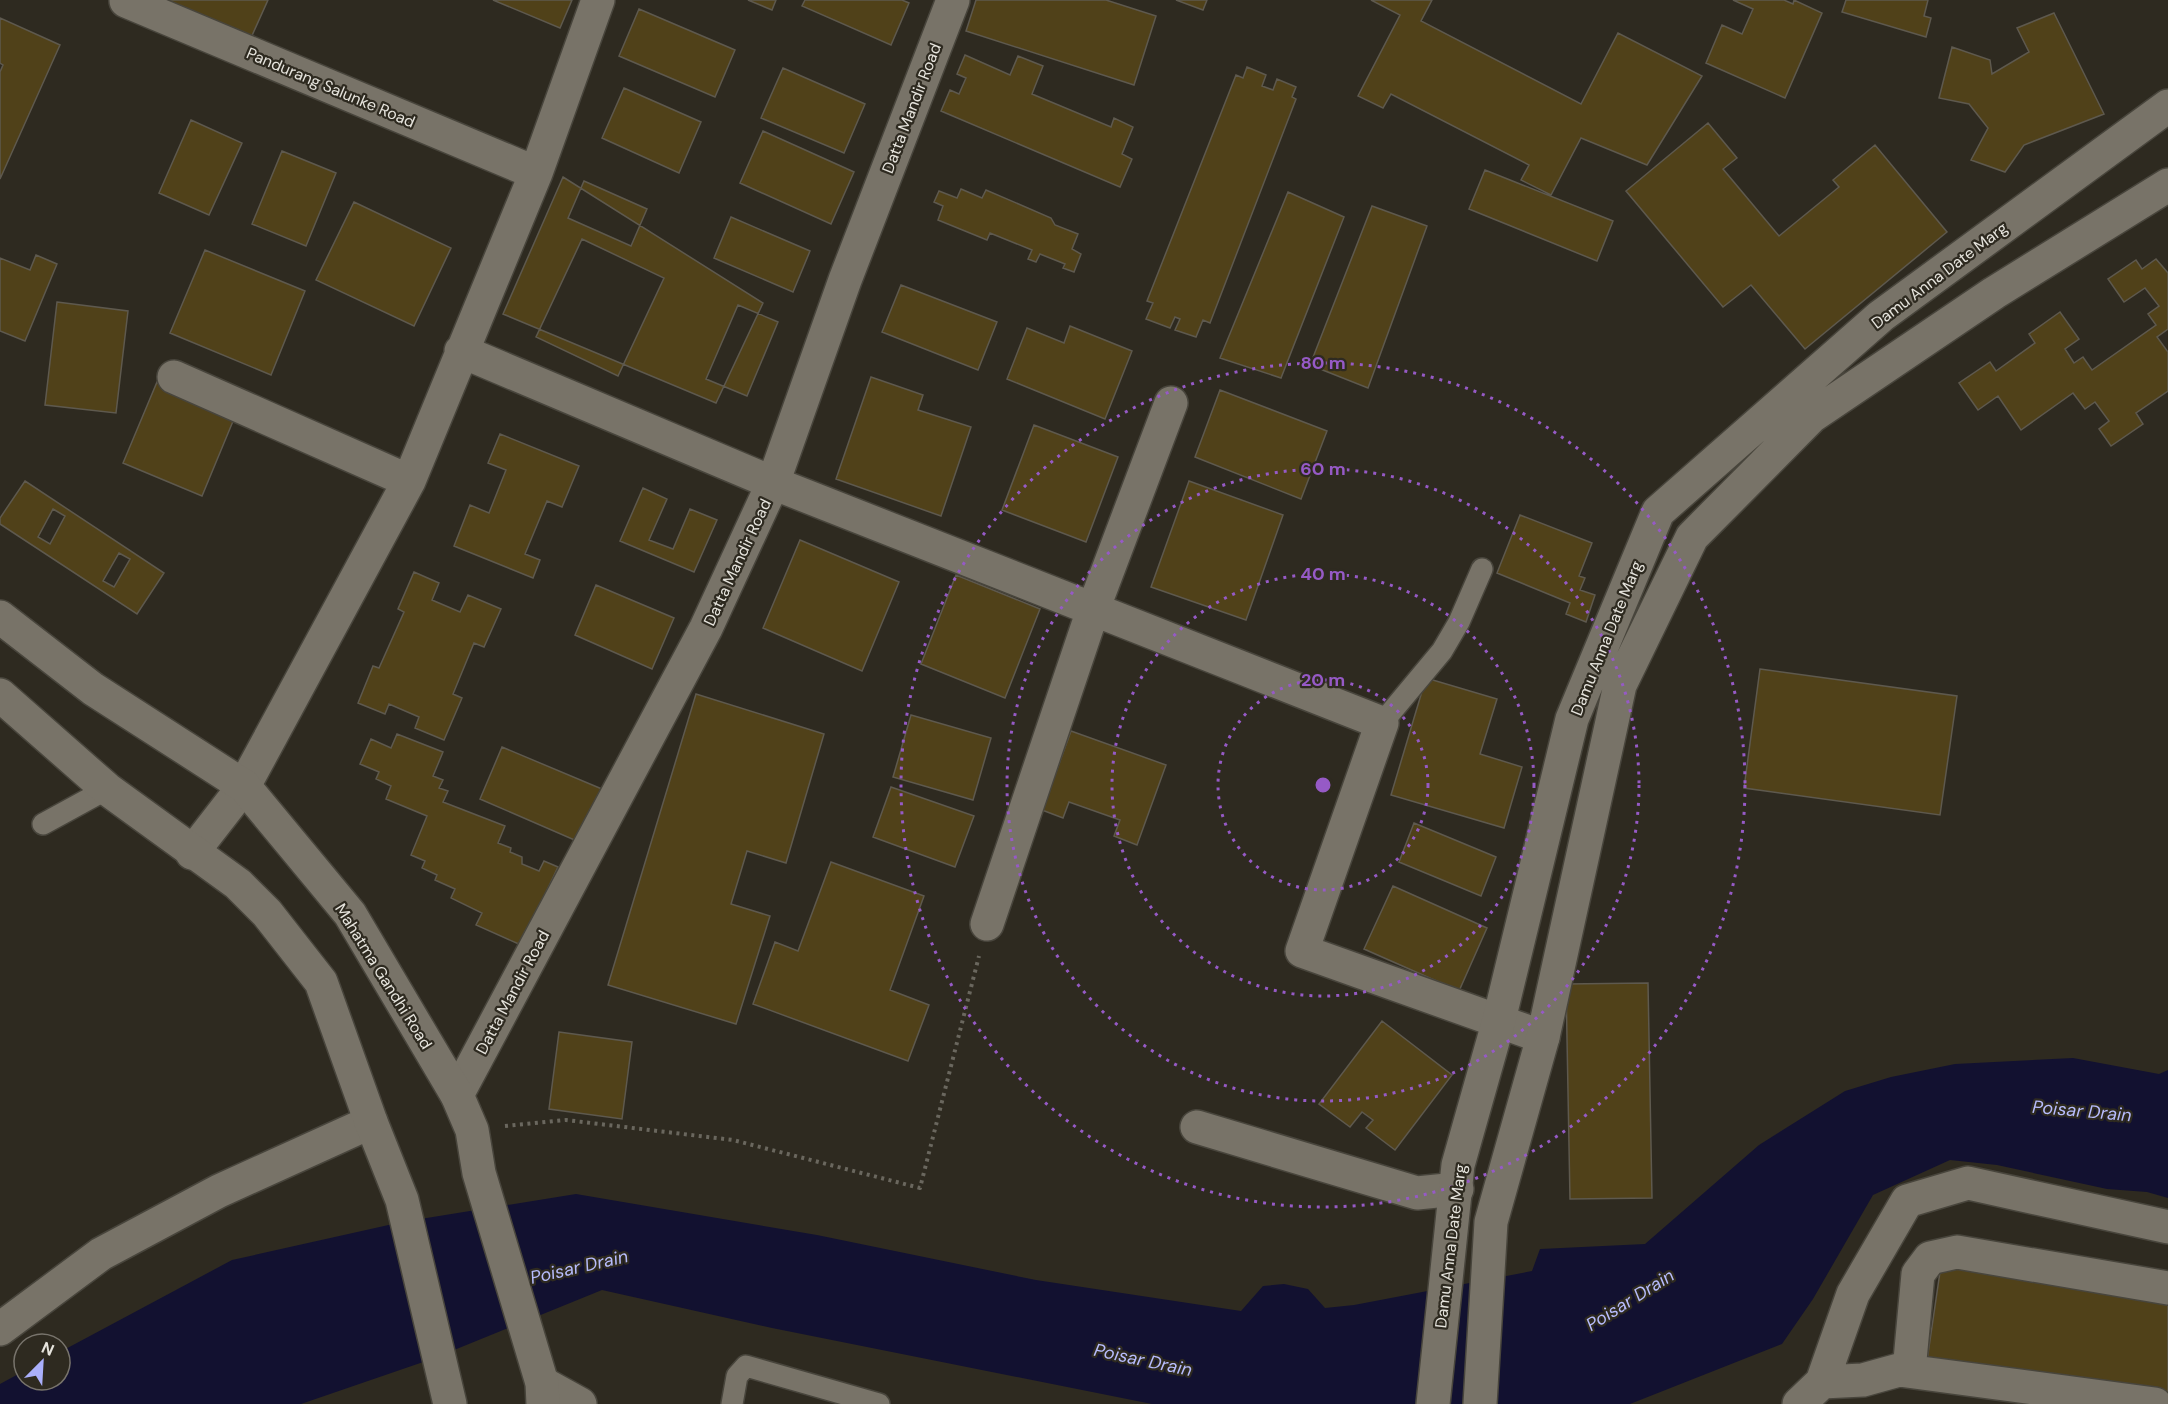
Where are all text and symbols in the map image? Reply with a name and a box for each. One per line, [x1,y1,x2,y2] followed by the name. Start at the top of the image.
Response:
[877,40,946,176] street label: Datta Mandir Road
[243,42,418,132] street label: Pandurang Salunke Road
[1867,217,2012,333] street label: Damu Anna Date Marg
[1300,351,1346,375] text: 80 m
[1300,457,1346,481] text: 60 m
[699,495,776,629] street label: Datta Mandir Road
[1566,558,1647,719] street label: Damu Anna Date Marg
[1300,562,1346,586] text: 40 m
[1301,668,1345,692] text: 20 m
[1313,775,1333,795] centre of rings
[330,899,437,1053] street label: Mahatma Gandhi Road
[471,927,554,1058] street label: Datta Mandir Road
[2031,1095,2133,1127] water label: Poisar Drain
[1430,1163,1471,1329] street label: Damu Anna Date Marg
[528,1244,630,1290] water label: Poisar Drain
[1581,1263,1679,1337] water label: Poisar Drain
[12,1332,72,1392] north arrow
[38,1337,57,1361] text: N
[1092,1338,1194,1382] water label: Poisar Drain

